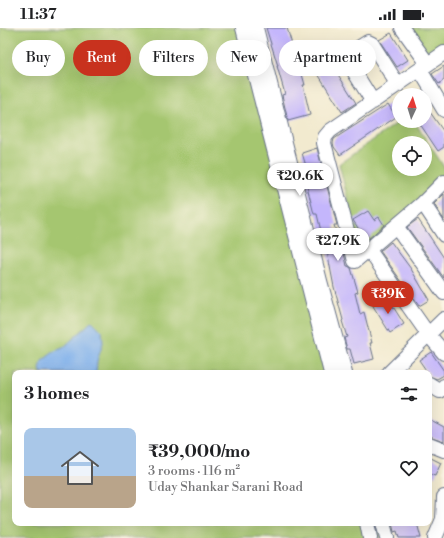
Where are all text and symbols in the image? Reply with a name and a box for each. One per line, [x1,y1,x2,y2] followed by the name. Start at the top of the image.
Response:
[20,5,57,24] text: 11:37
[12,40,65,76] chip: Buy
[73,40,131,76] chip: Rent
[139,40,208,76] chip: Filters
[216,40,271,76] chip: New
[279,40,376,76] chip: Apartment
[392,88,432,128] north arrow
[392,88,432,176] map controls
[392,136,432,176] button: locate
[267,163,333,197] pin: ₹20.6K
[276,168,324,184] text: ₹20.6K
[305,228,371,262] pin: ₹27.9K
[315,233,361,249] text: ₹27.9K
[364,281,412,315] pin: ₹39K
[371,286,405,302] text: ₹39K
[24,383,89,405] text: 3 homes
[398,383,420,405] icon: filters
[148,441,250,463] text: ₹39,000/mo
[56,444,104,492] icon: home
[398,457,420,479] icon: heart
[148,463,240,479] text: 3 rooms · 116 m²
[148,479,303,495] text: Uday Shankar Sarani Road

